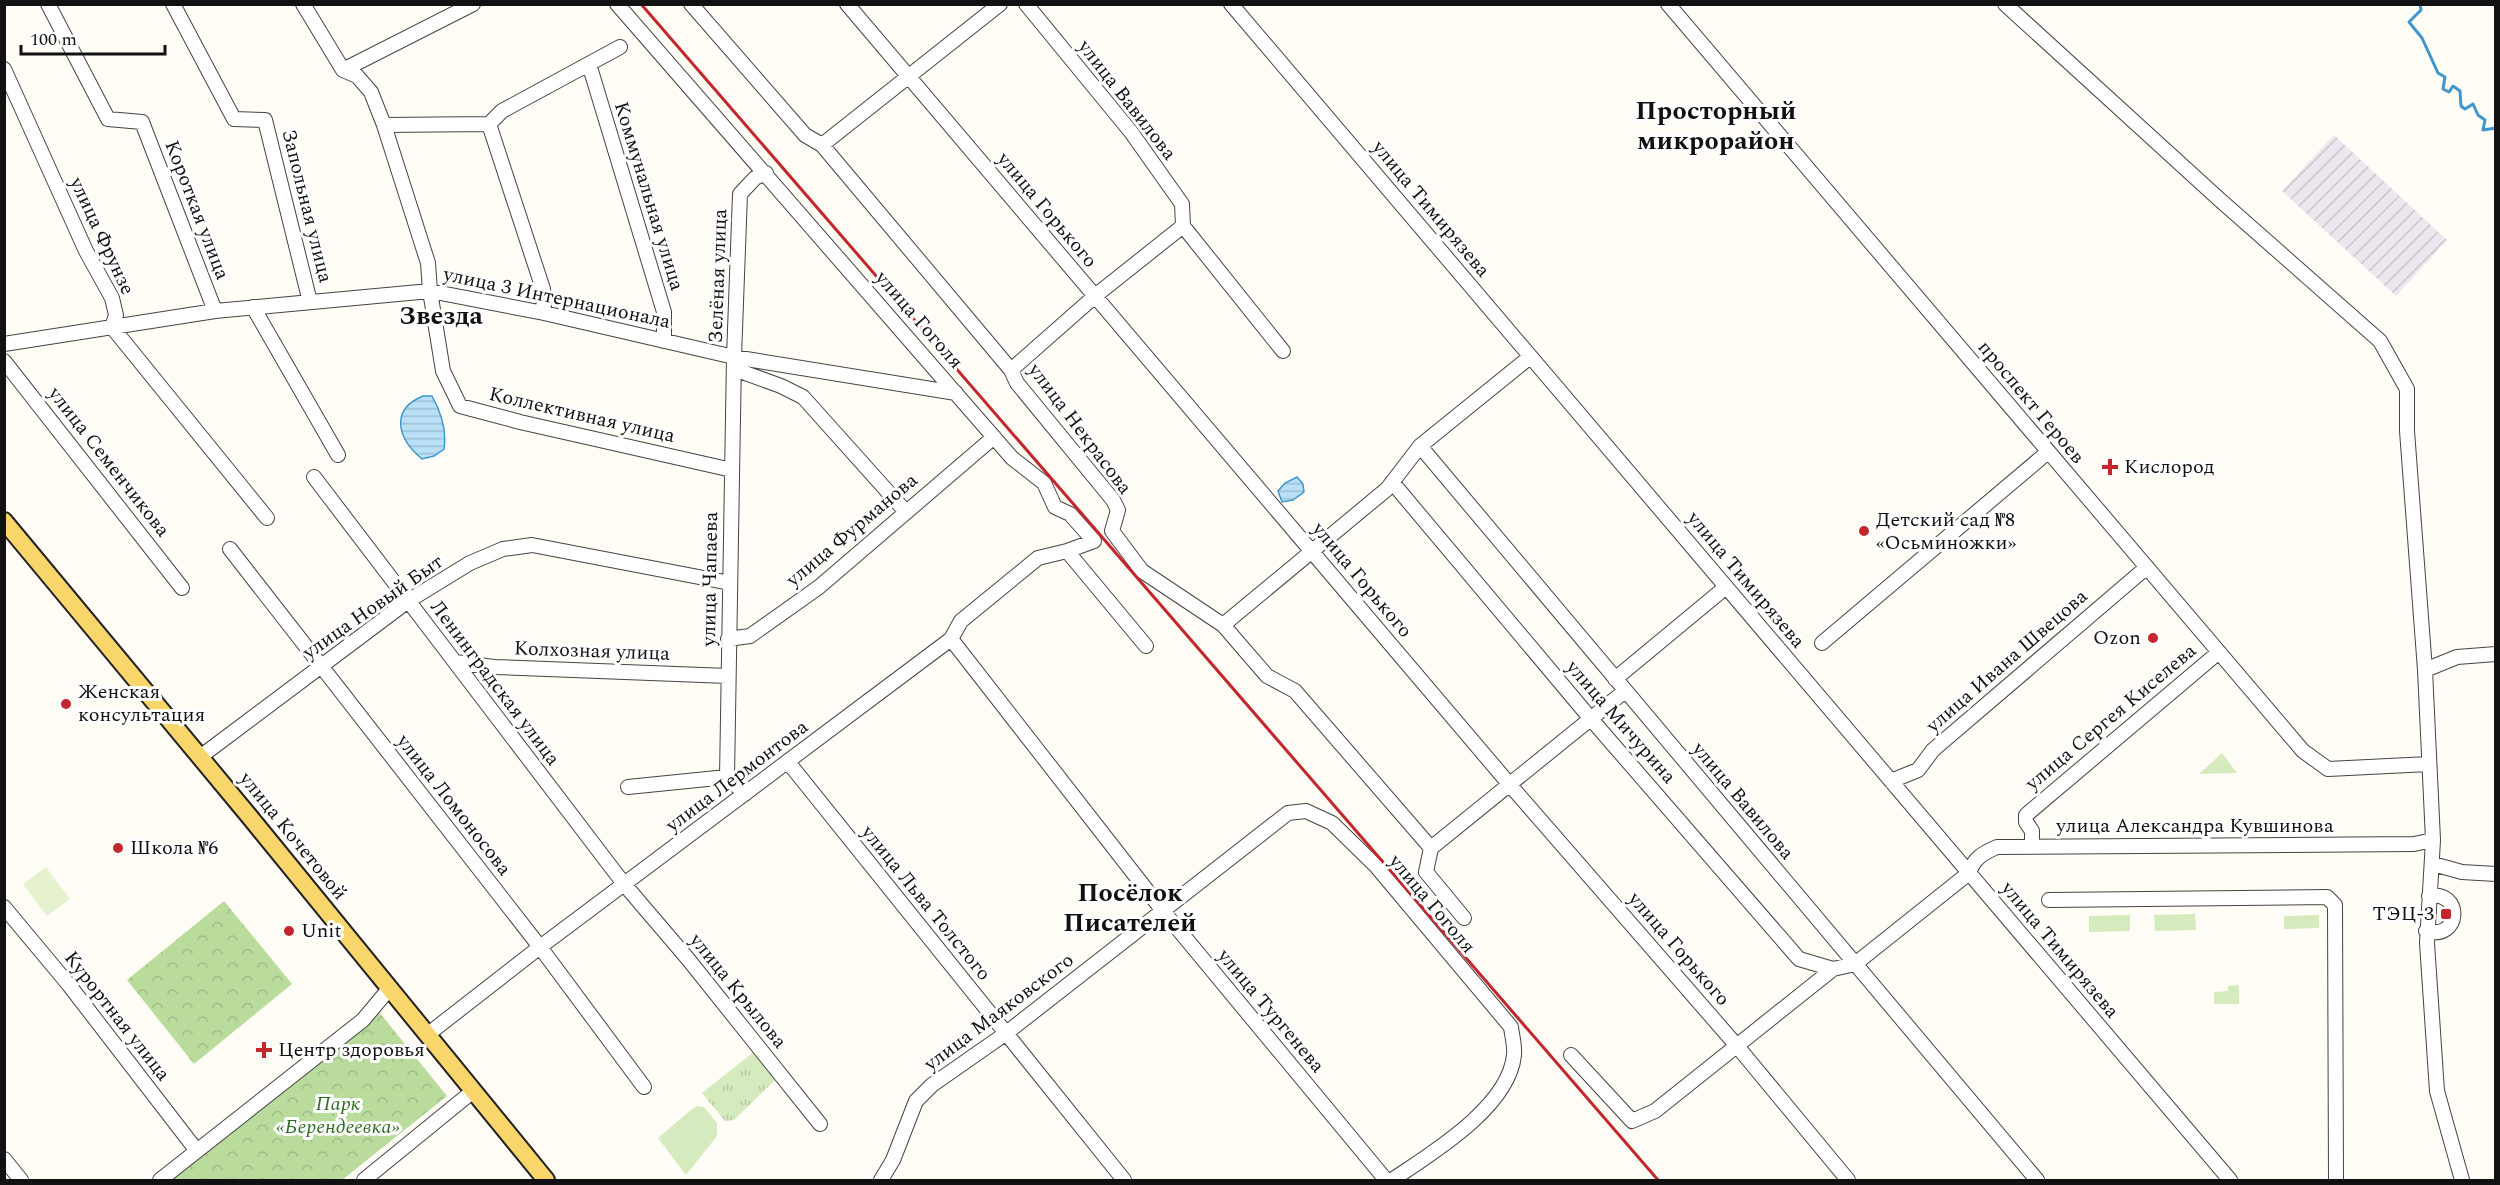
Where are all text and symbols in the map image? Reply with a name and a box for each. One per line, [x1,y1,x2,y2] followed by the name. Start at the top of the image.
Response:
[21,18,165,56] scale bar
[30,26,77,53] text: 100 m
[1070,33,1184,167] street label: улица Вавилова
[1636,91,1796,161] district label: Просторный микрорайон
[606,98,692,294] street label: Коммунальная улица
[273,126,341,286] street label: Запольная улица
[1364,133,1498,284] street label: улица Тимирязева
[157,136,237,284] street label: Короткая улица
[989,145,1105,274] street label: улица Горького
[61,171,142,300] street label: улица Фрунзе
[701,208,735,344] street label: Зелёная улица
[440,259,673,337] street label: улица 3 Интернационала
[867,263,970,376] street label: улица Гоголя
[399,296,483,336] district label: Звезда
[1970,334,2092,470] street label: проспект Героев
[1020,356,1140,501] street label: улица Некрасова
[486,379,678,451] street label: Коллективная улица
[40,380,177,544] street label: улица Семенчикова
[2124,452,2215,482] place label: Кислород
[2101,458,2119,476] marker: Кислород
[779,466,925,595] street label: улица Фурманова
[1679,504,1813,655] street label: улица Тимирязева
[1876,505,2017,558] place label: Детский сад №8 «Осьминожки»
[694,511,726,648] street label: улица Чапаева
[1304,515,1420,644] street label: улица Горького
[1857,524,1871,538] marker: Детский сад №8 «Осьминожки»
[296,547,450,667] street label: улица Новый Быт
[1919,582,2095,741] street label: улица Ивана Швецова
[423,594,567,772] street label: Ленинградская улица
[2093,623,2141,653] place label: Ozon
[2146,631,2160,645] marker: Ozon
[513,633,671,669] street label: Колхозная улица
[2018,636,2203,798] street label: улица Сергея Киселева
[1558,653,1683,791] street label: улица Мичурина
[78,677,205,730] place label: Женская консультация
[59,697,73,711] marker: Женская консультация
[658,712,815,840] street label: улица Лермонтова
[388,727,519,882] street label: улица Ломоносова
[1684,735,1801,867] street label: улица Вавилова
[231,765,354,907] street label: улица Кочетовой
[2055,811,2334,841] street label: улица Александра Кувшинова
[853,818,998,987] street label: улица Льва Толстого
[130,833,218,863] place label: Школа №6
[111,841,125,855] marker: Школа №6
[1381,847,1483,960] street label: улица Гоголя
[1063,873,1197,943] district label: Посёлок Писателей
[1993,874,2127,1025] street label: улица Тимирязева
[1620,884,1737,1013] street label: улица Горького
[2373,899,2434,929] place label: ТЭЦ-3
[2439,907,2453,921] marker: ТЭЦ-3
[301,916,342,946] place label: Unit
[282,924,296,938] marker: Unit
[681,926,794,1056] street label: улица Крылова
[1209,942,1332,1080] street label: улица Тургенева
[57,944,178,1088] street label: Курортная улица
[917,946,1080,1079] street label: улица Маяковского
[278,1035,425,1065] place label: Центр здоровья
[255,1041,273,1059] marker: Центр здоровья
[276,1089,400,1142] park label: Парк «Берендеевка»

